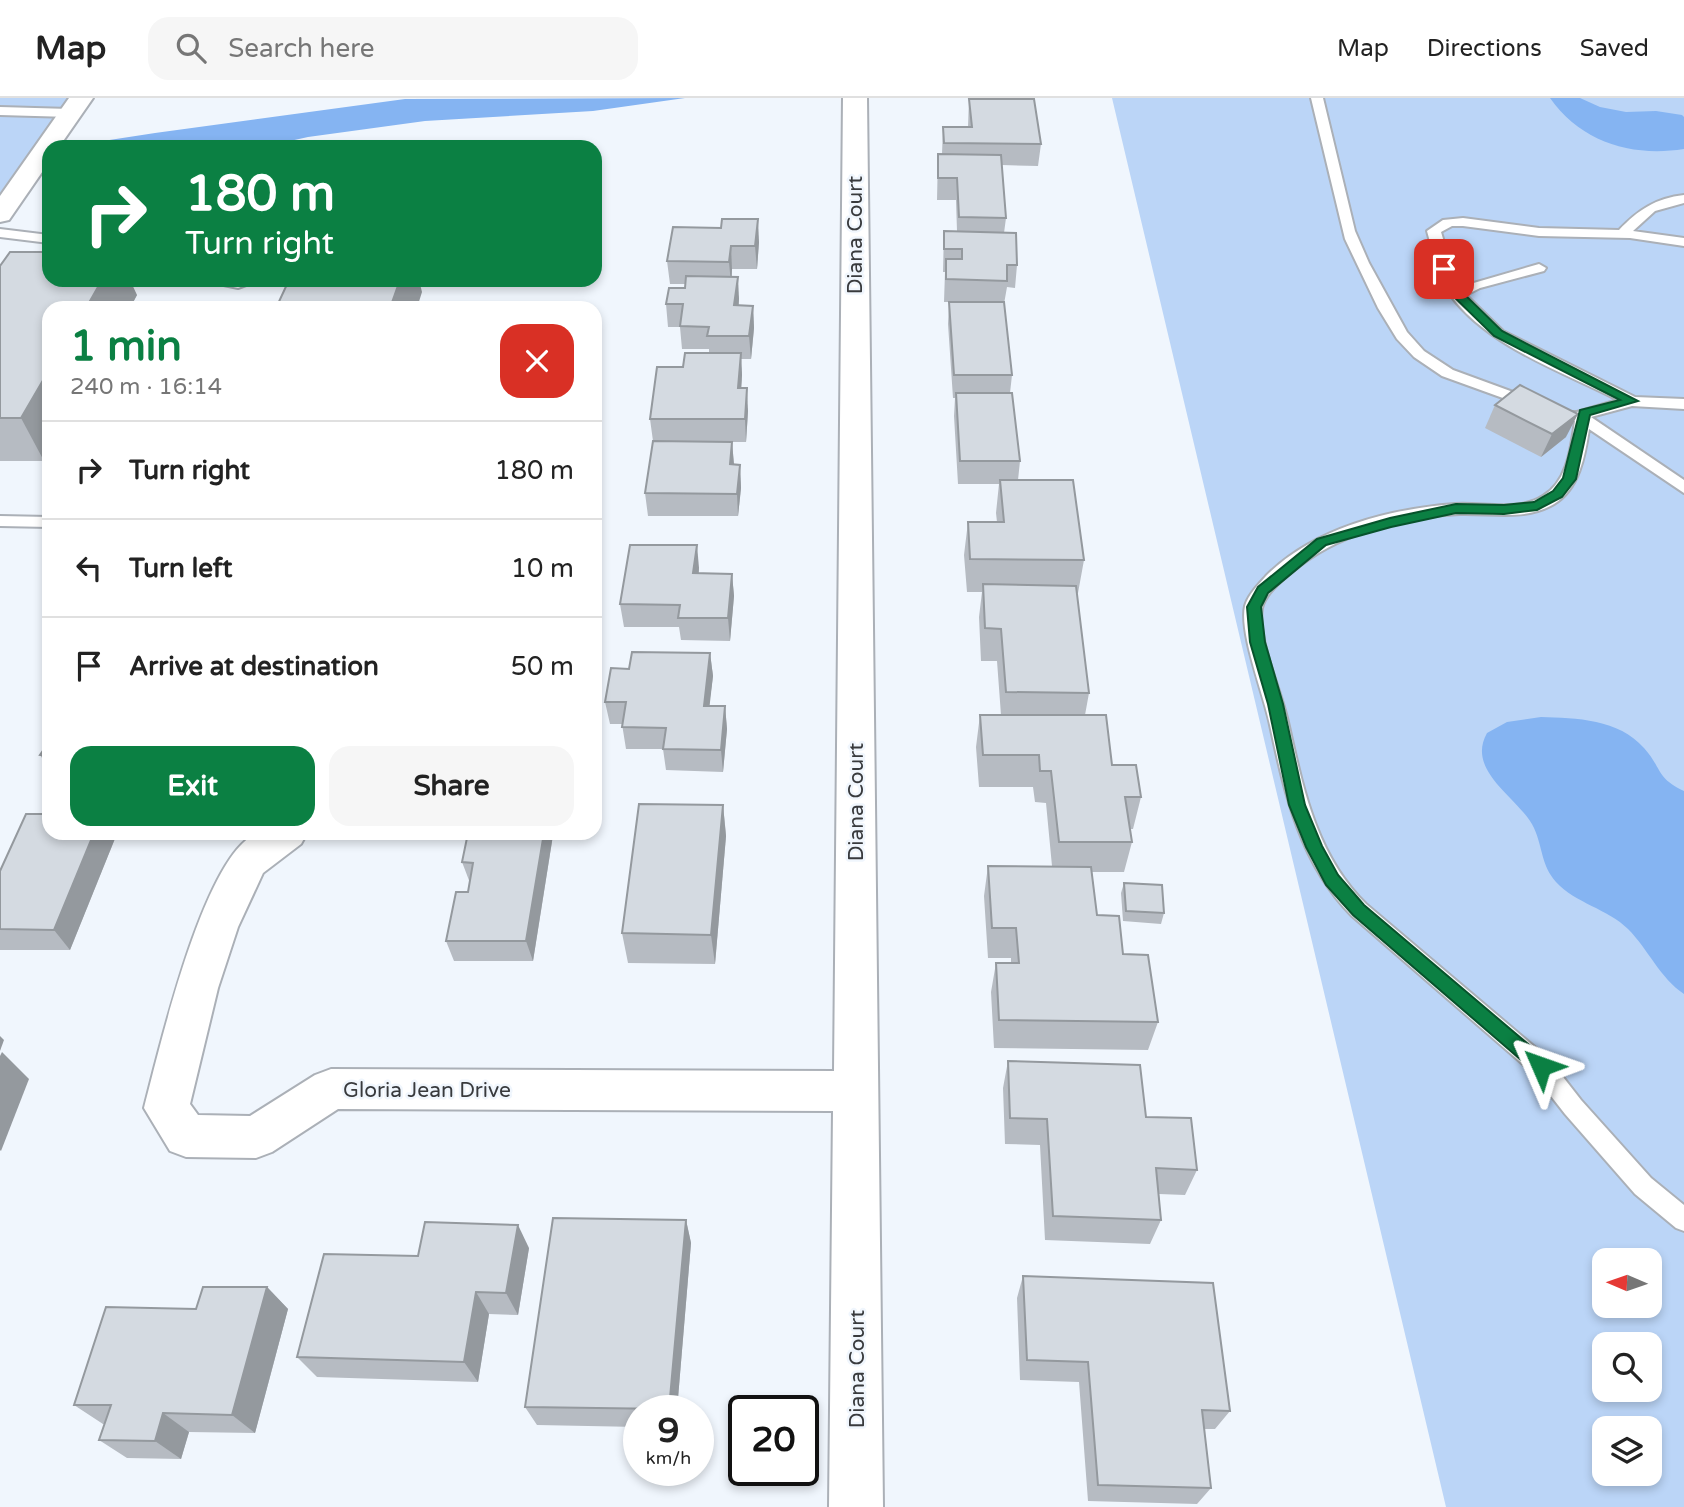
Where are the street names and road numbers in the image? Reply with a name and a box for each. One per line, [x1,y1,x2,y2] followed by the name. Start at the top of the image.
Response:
[843,176,868,294] street label: Diana Court
[844,743,869,861] street label: Diana Court
[343,1078,511,1103] street label: Gloria Jean Drive
[845,1310,870,1428] street label: Diana Court

